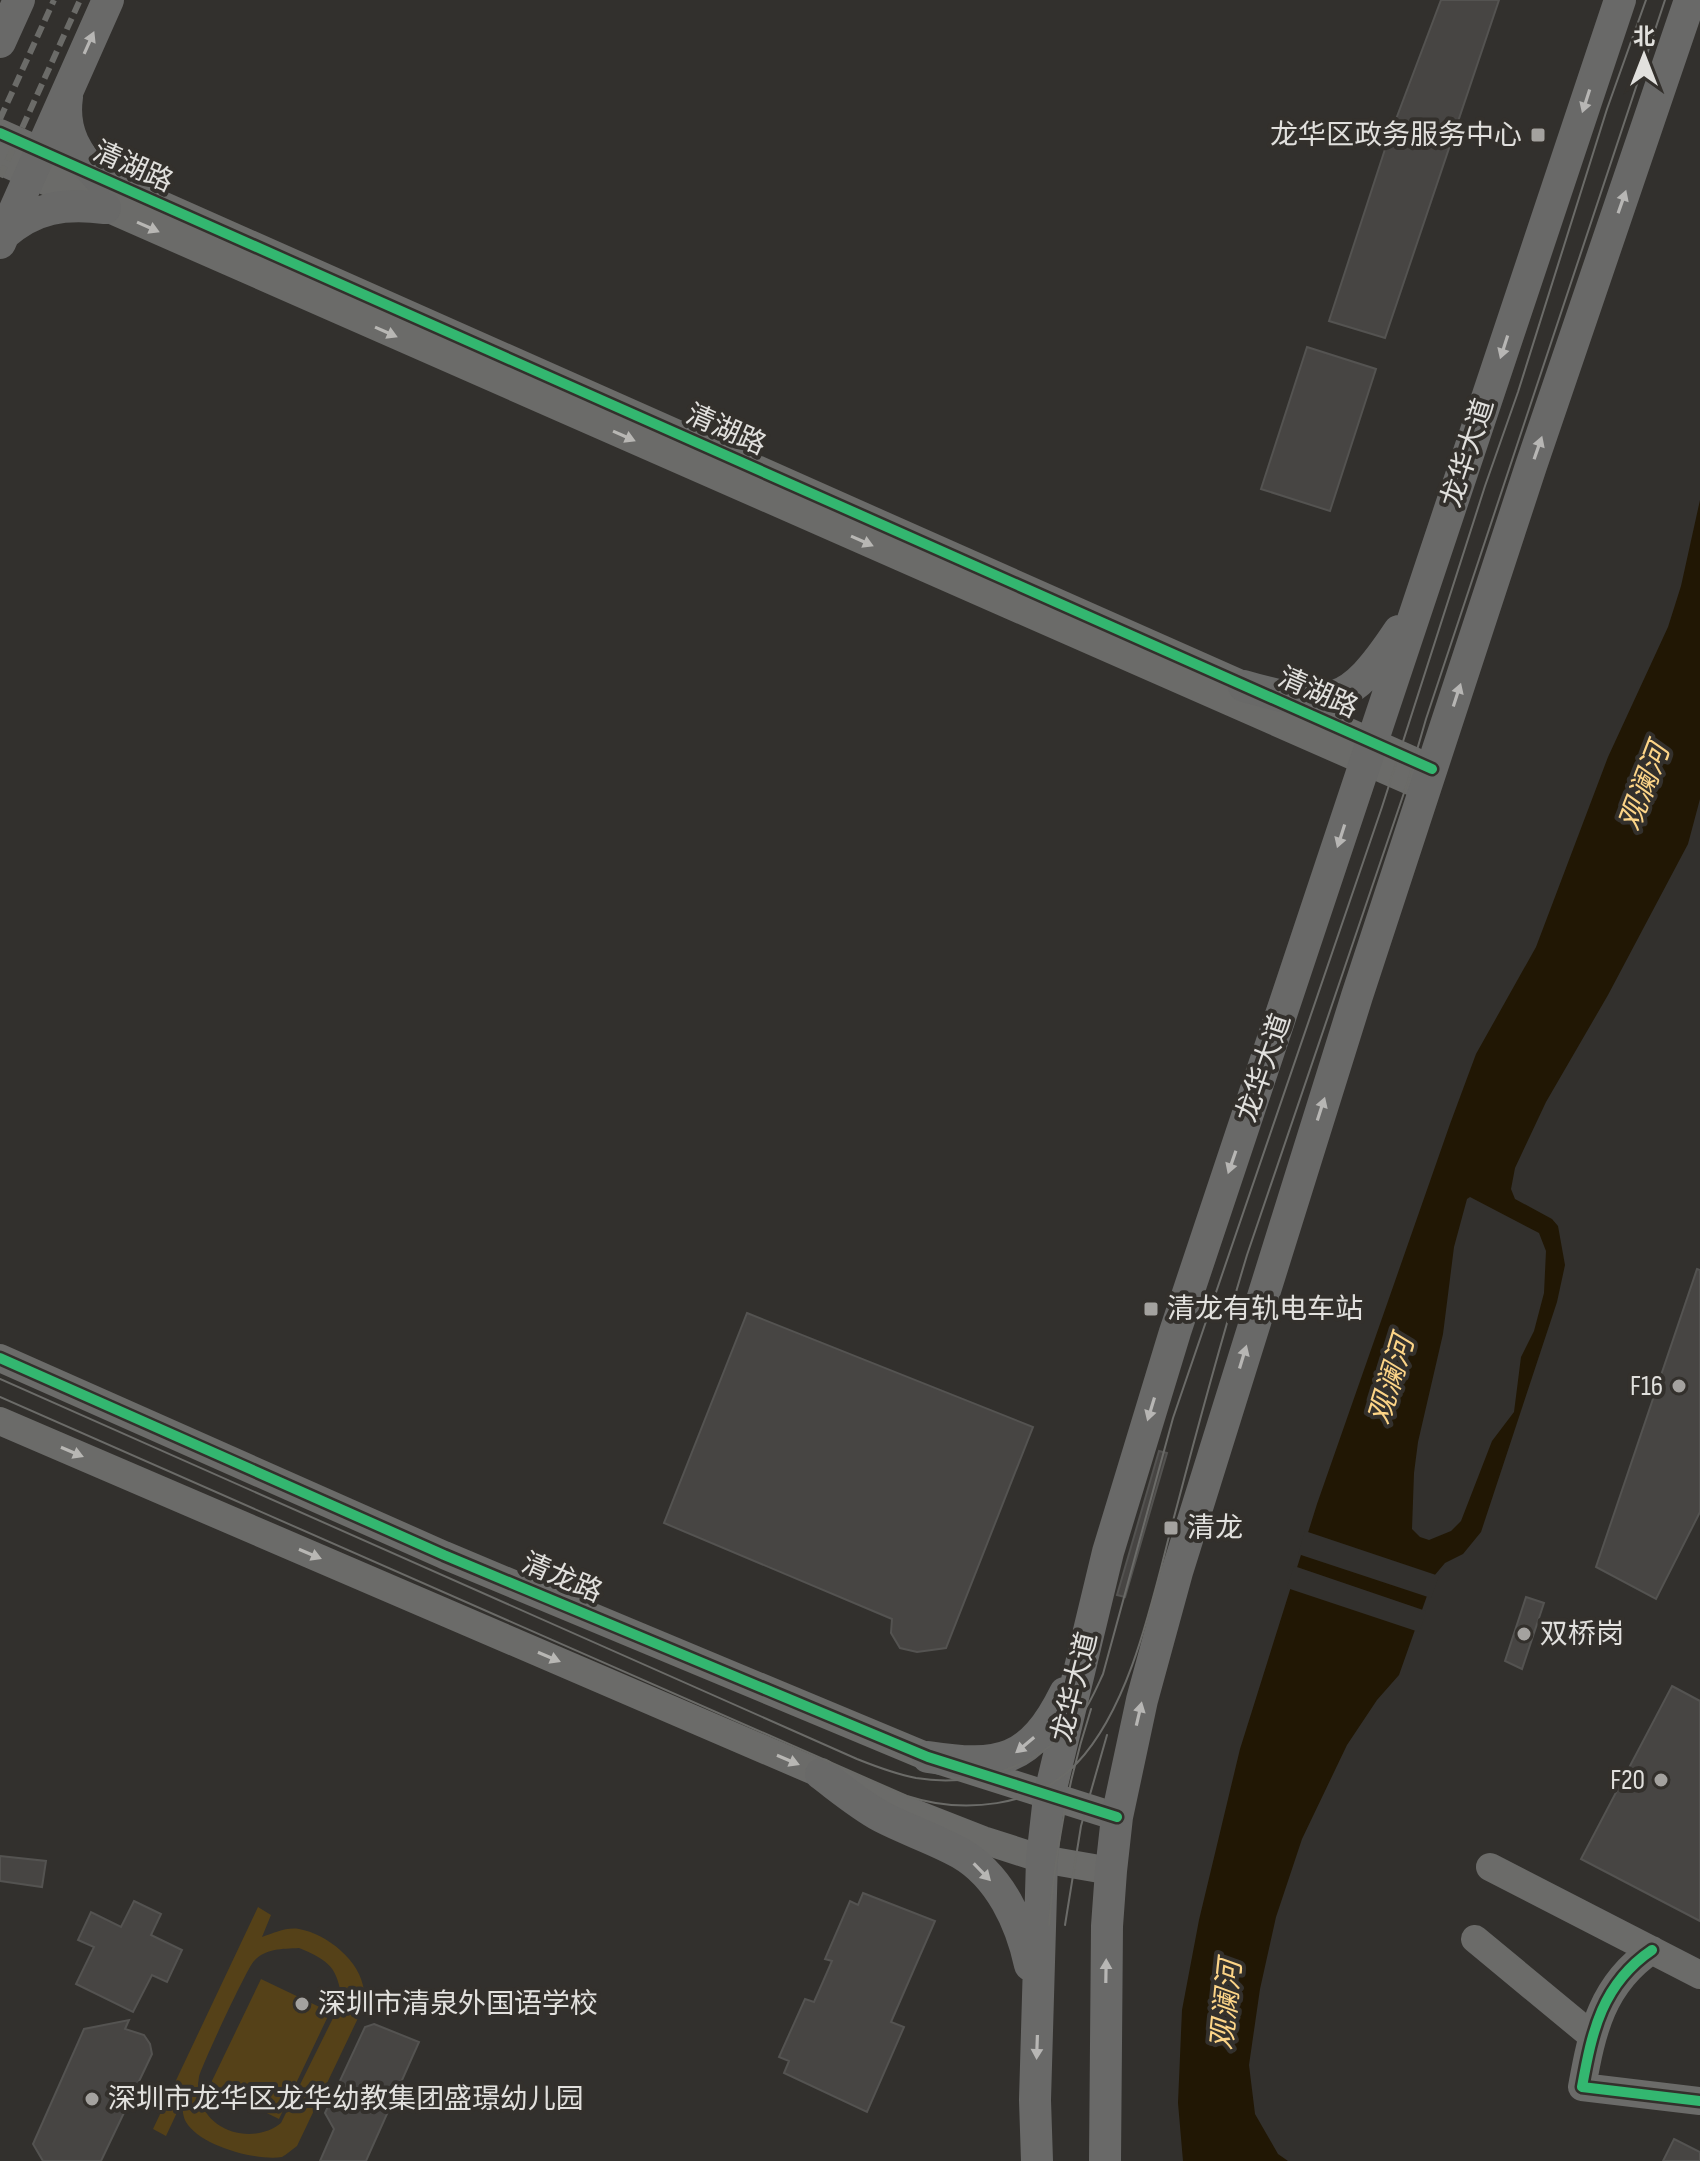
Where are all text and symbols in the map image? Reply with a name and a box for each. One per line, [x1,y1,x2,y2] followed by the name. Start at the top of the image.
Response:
[1604,16,1684,96] north arrow
[1633,24,1655,51] text: 北
[82,32,95,55] one-way arrow
[1580,89,1592,113] one-way arrow
[1270,119,1522,152] place label: 龙华区政务服务中心
[1529,126,1547,144] marker: 龙华区政务服务中心
[88,135,178,199] street label: 清湖路
[1616,189,1628,213] one-way arrow
[136,221,160,234] one-way arrow
[374,325,398,338] one-way arrow
[1497,335,1509,359] one-way arrow
[1435,395,1501,511] street label: 龙华大道
[681,398,771,462] street label: 清湖路
[612,430,636,443] one-way arrow
[1532,435,1544,459] one-way arrow
[850,534,874,547] one-way arrow
[1273,661,1363,725] street label: 清湖路
[1451,682,1463,706] one-way arrow
[1612,734,1680,835] water label: 观澜河
[1335,825,1347,849] one-way arrow
[1230,1010,1298,1126] street label: 龙华大道
[1316,1096,1328,1120] one-way arrow
[1226,1151,1238,1175] one-way arrow
[1167,1293,1363,1326] place label: 清龙有轨电车站
[1142,1300,1160,1318] marker: 清龙有轨电车站
[1362,1327,1424,1428] water label: 观澜河
[1237,1344,1250,1368] one-way arrow
[1630,1370,1663,1403] place label: F16
[1670,1377,1688,1395] marker: F16
[1144,1398,1157,1422] one-way arrow
[60,1445,84,1458] one-way arrow
[1187,1512,1243,1545] place label: 清龙
[1162,1519,1180,1537] marker: 清龙
[517,1546,607,1610] street label: 清龙路
[299,1548,322,1561] one-way arrow
[1540,1618,1624,1651] place label: 双桥岗
[1515,1625,1533,1643] marker: 双桥岗
[1045,1629,1105,1745] street label: 龙华大道
[537,1651,561,1664] one-way arrow
[1133,1701,1146,1726] one-way arrow
[1015,1736,1035,1753] one-way arrow
[776,1753,800,1767] one-way arrow
[1610,1764,1645,1797] place label: F20
[1652,1771,1670,1789] marker: F20
[972,1862,991,1881] one-way arrow
[1204,1953,1250,2052] water label: 观澜河
[1100,1958,1113,1983] one-way arrow
[318,1988,598,2021] place label: 深圳市清泉外国语学校
[293,1995,311,2013] marker: 深圳市清泉外国语学校
[1030,2035,1043,2060] one-way arrow
[108,2083,584,2116] place label: 深圳市龙华区龙华幼教集团盛璟幼儿园
[83,2090,101,2108] marker: 深圳市龙华区龙华幼教集团盛璟幼儿园

